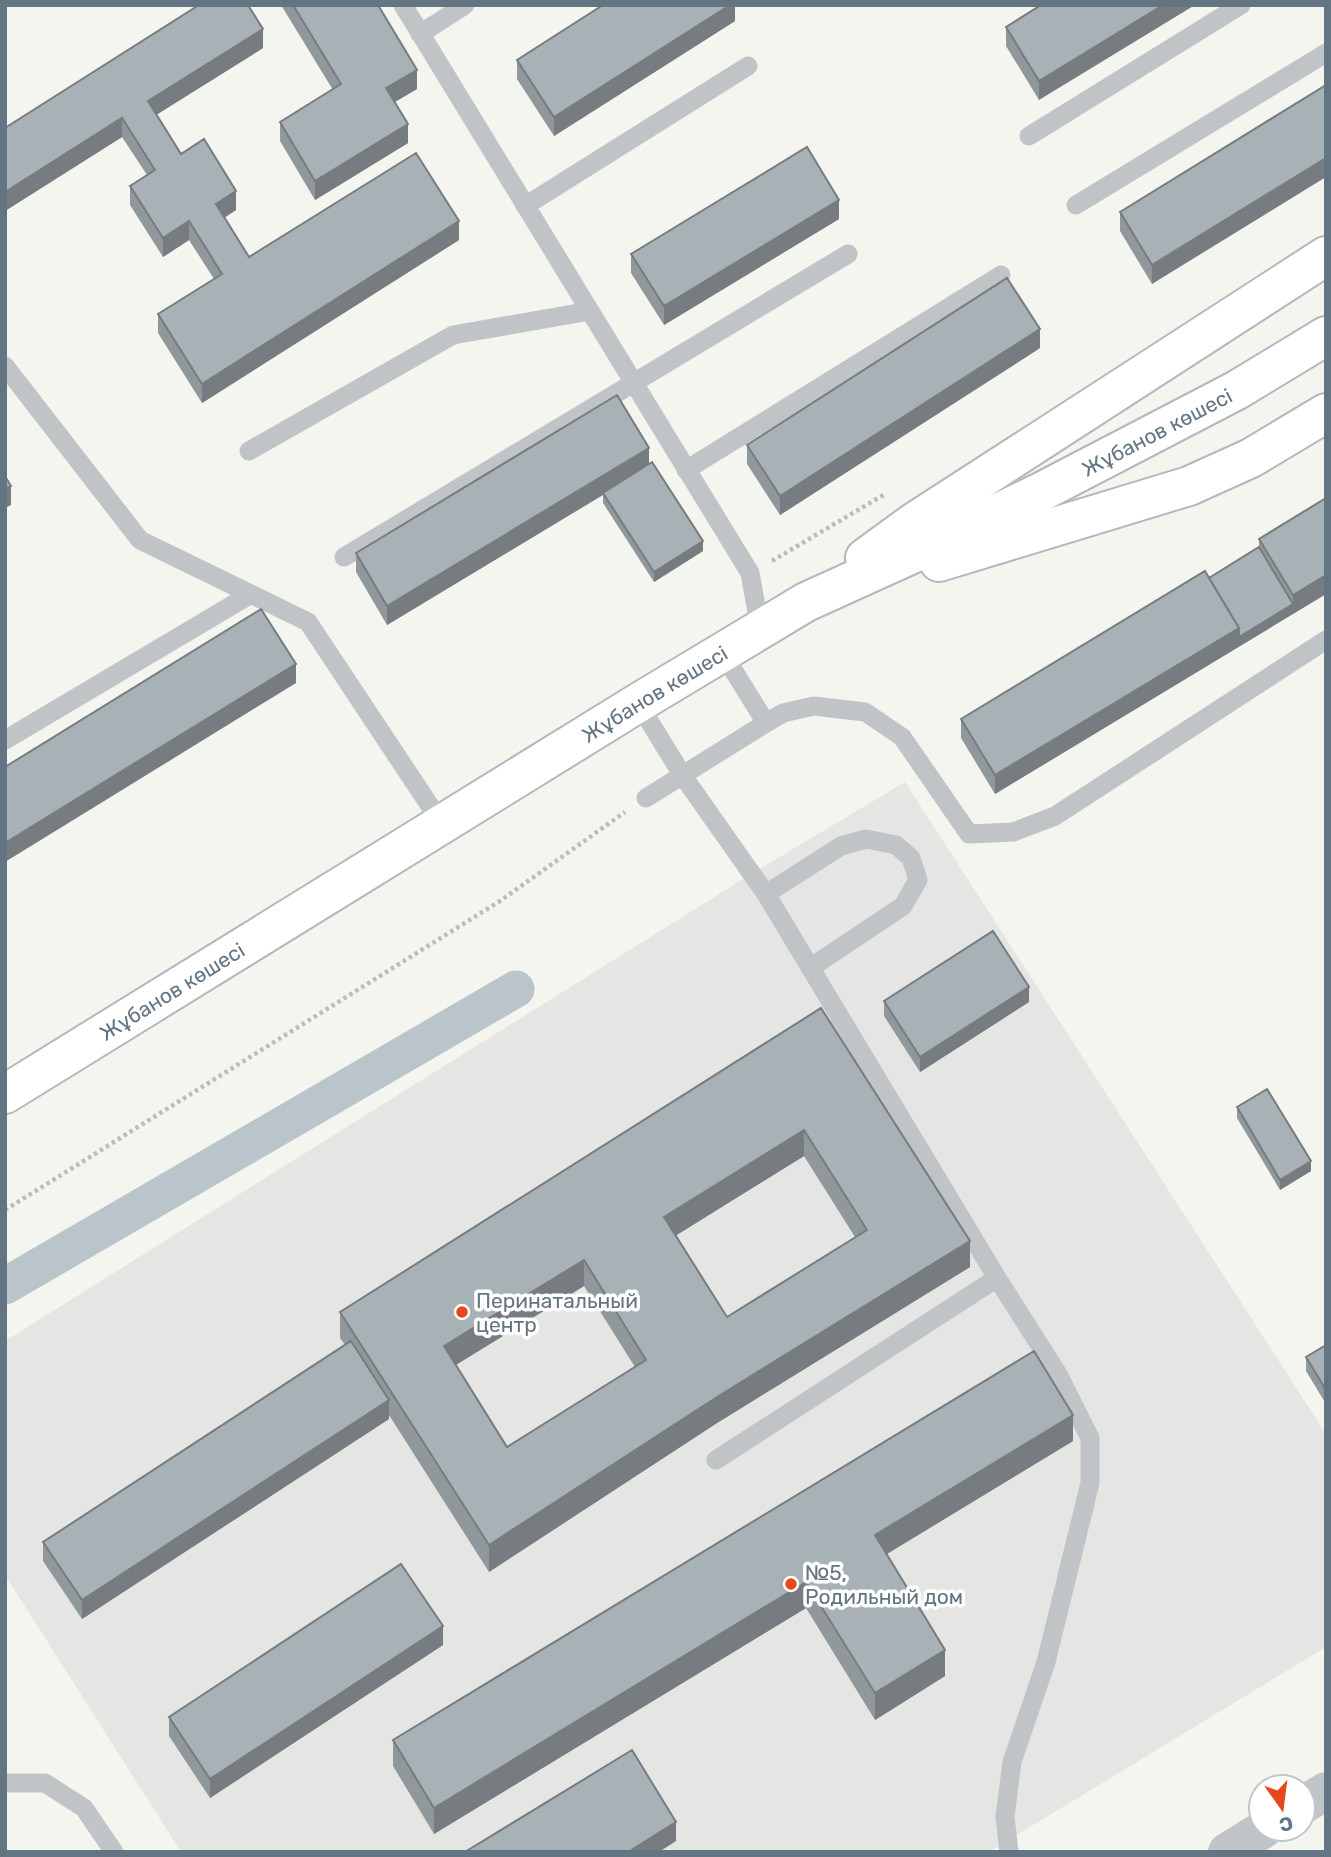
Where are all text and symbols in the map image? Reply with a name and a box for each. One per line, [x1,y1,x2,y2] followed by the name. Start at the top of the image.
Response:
[1077,382,1236,481] street label: Жұбанов көшесі
[577,640,732,747] street label: Жұбанов көшесі
[95,937,249,1045] street label: Жұбанов көшесі
[476,1288,638,1337] place label: Перинатальный центр
[454,1304,470,1320] marker: Перинатальный центр
[805,1560,963,1609] place label: №5, Родильный дом
[783,1576,799,1592] marker: №5, Родильный дом
[1247,1773,1317,1843] north arrow
[1277,1811,1295,1837] text: С

